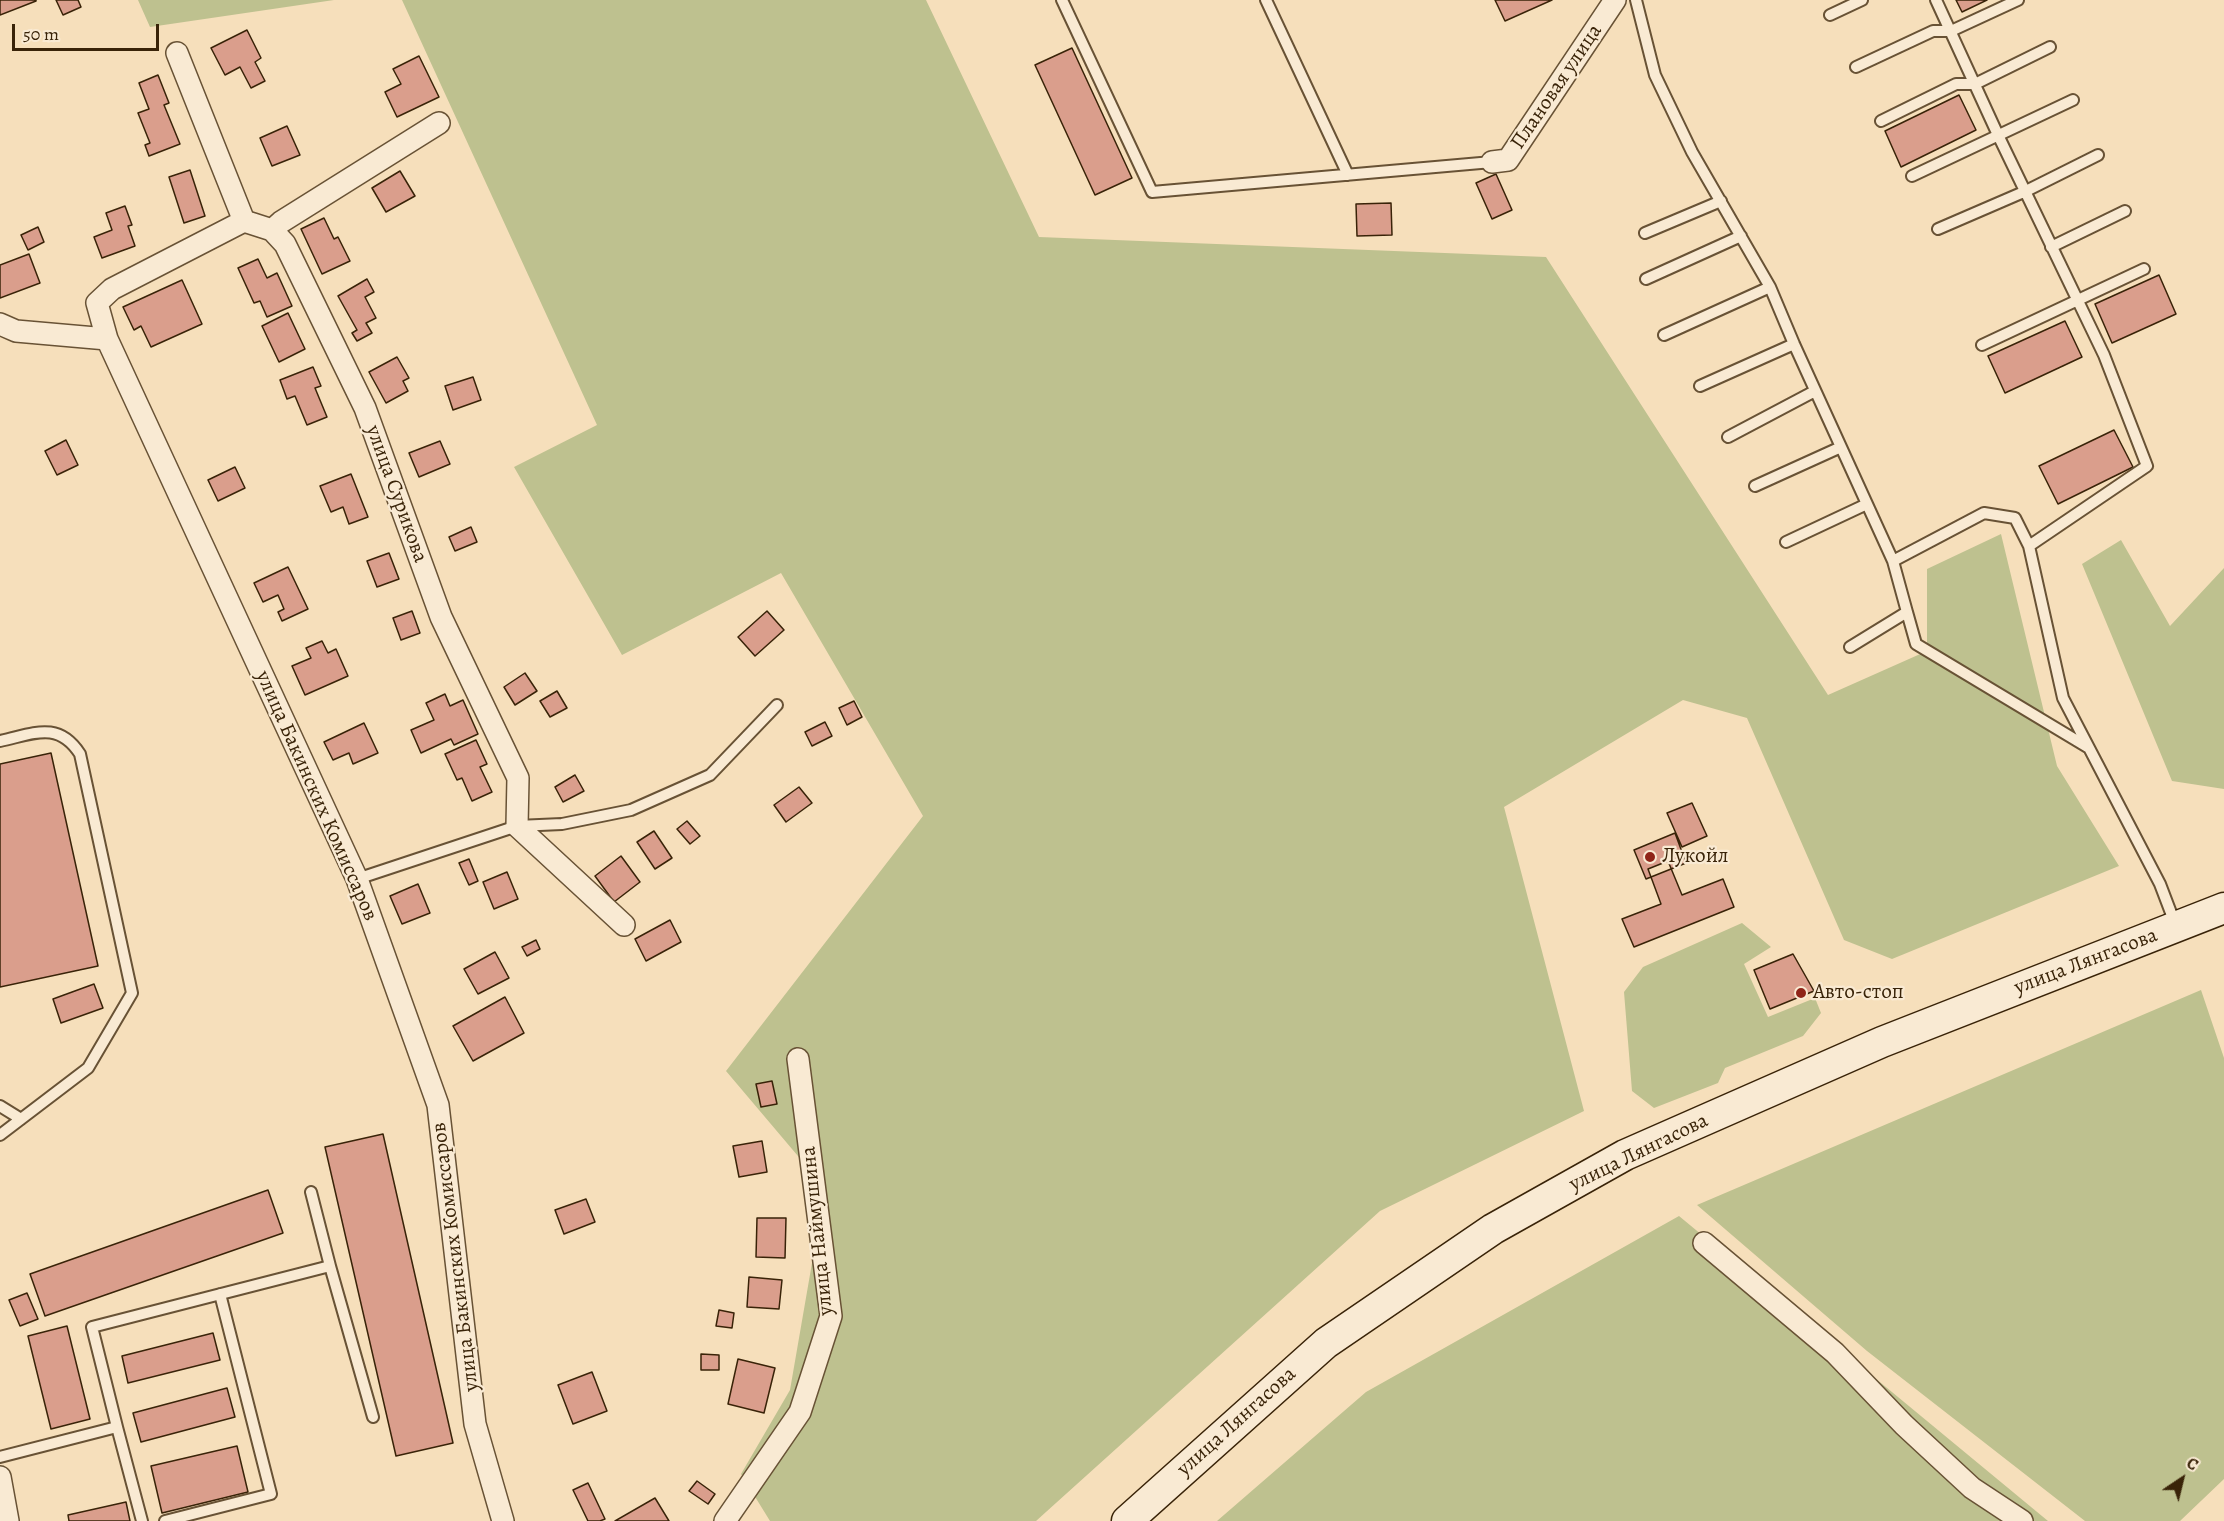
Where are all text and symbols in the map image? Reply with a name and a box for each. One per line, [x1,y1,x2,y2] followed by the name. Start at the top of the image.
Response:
[15,12,162,50] scale bar
[1506,20,1608,154] street label: Плановая улица
[23,22,59,46] text: 50 m
[359,422,433,566] street label: улица Сурикова
[249,667,383,925] street label: улица Бакинских Комиссаров
[1662,844,1728,870] place label: Лукойл
[1643,850,1657,864] marker: Лукойл
[2011,923,2161,1001] street label: улица Лянгасова
[1813,980,1904,1006] place label: Авто-стоп
[1794,986,1808,1000] marker: Авто-стоп
[1565,1109,1713,1197] street label: улица Лянгасова
[427,1121,485,1393] street label: улица Бакинских Комиссаров
[797,1145,839,1317] street label: улица Наймушина
[1172,1362,1302,1482] street label: улица Лянгасова
[2152,1449,2212,1509] north arrow
[2182,1452,2203,1476] text: С

